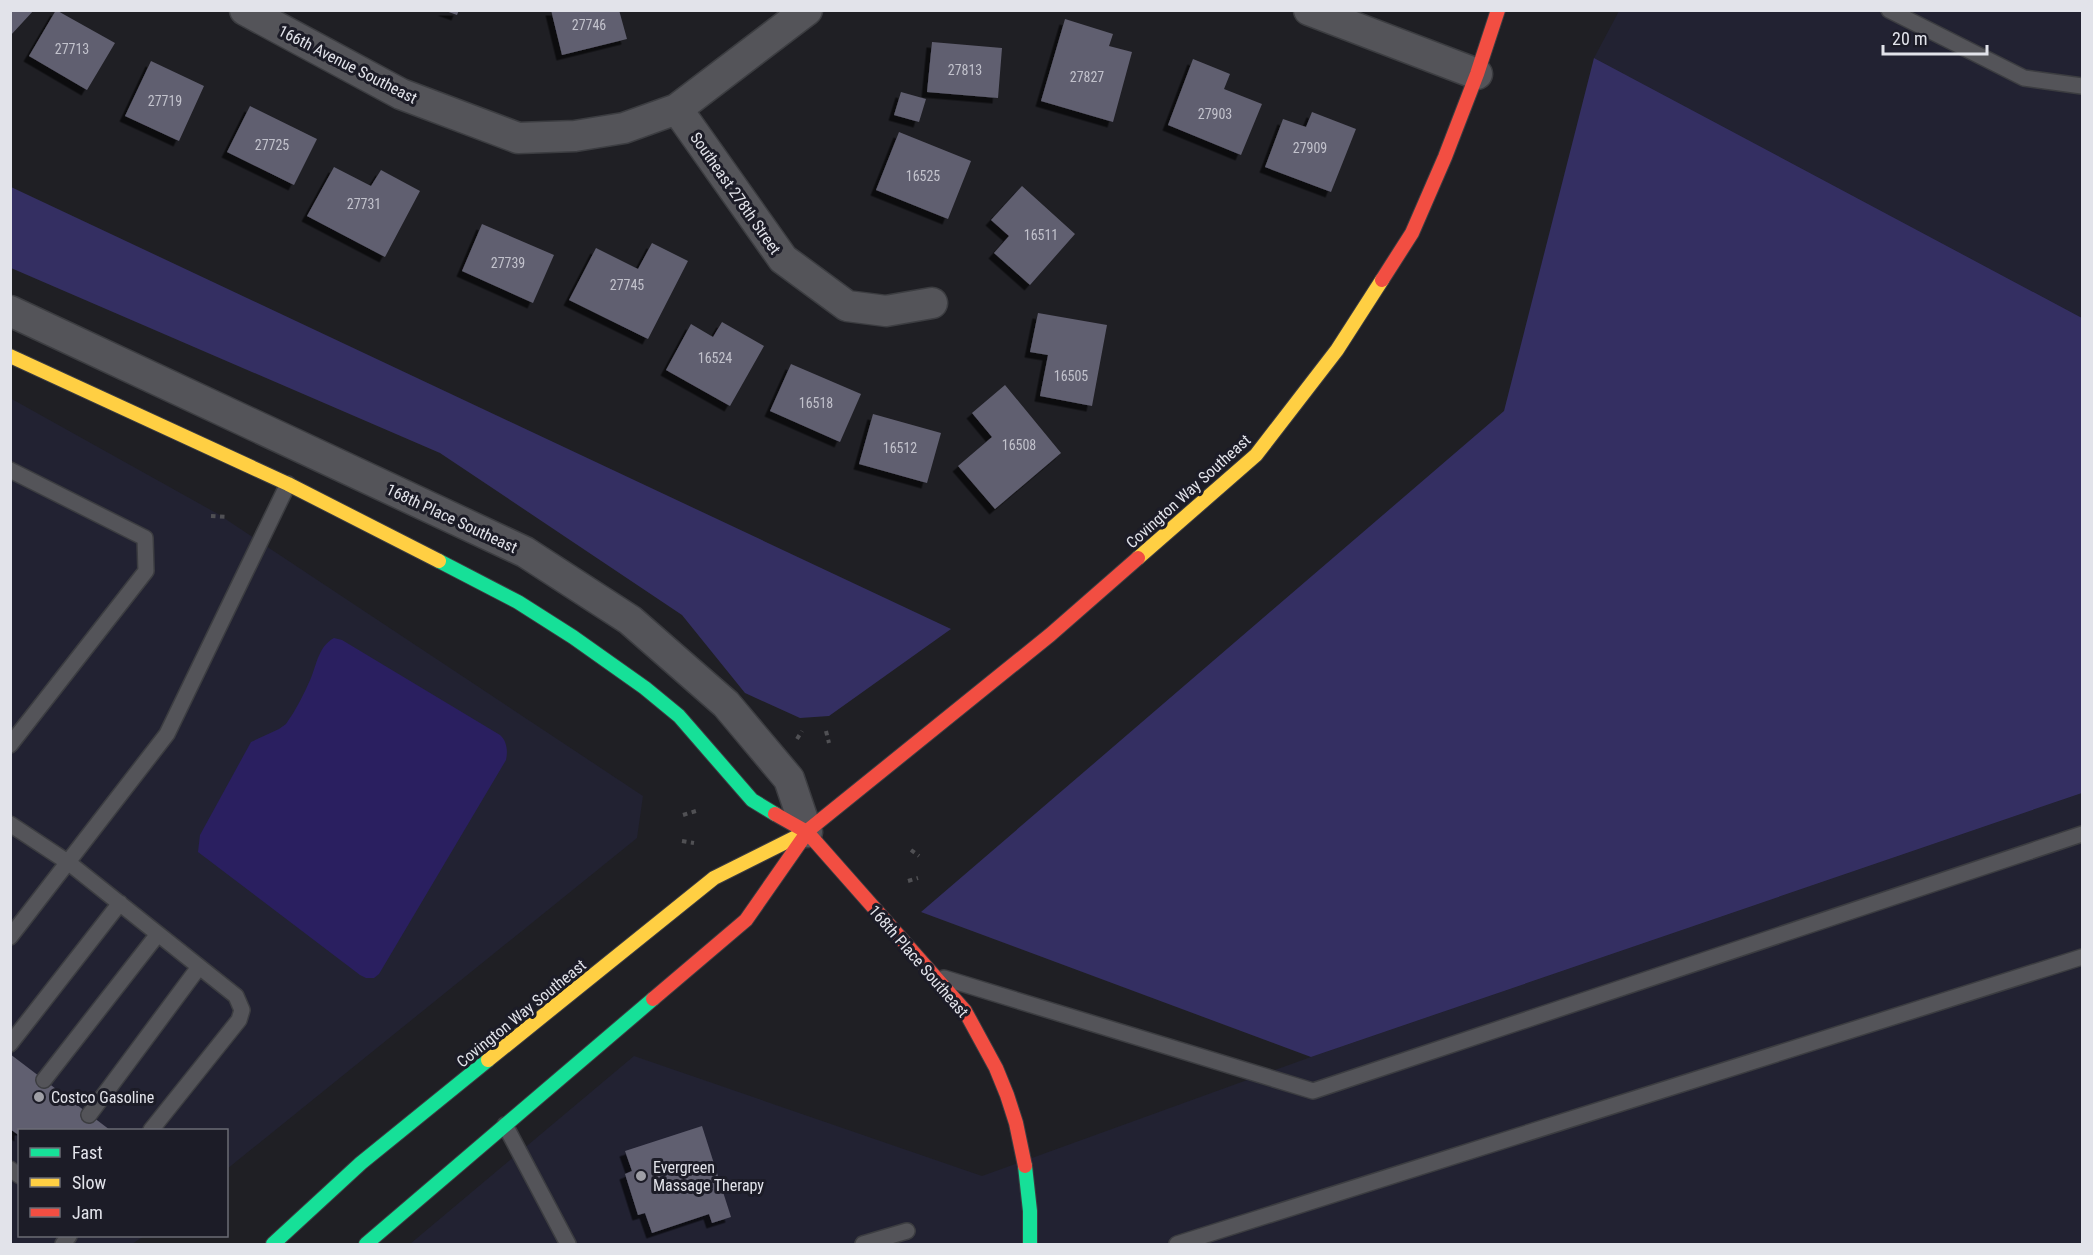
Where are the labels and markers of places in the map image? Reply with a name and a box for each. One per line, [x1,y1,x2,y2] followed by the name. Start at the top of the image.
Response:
[51,1088,154,1107] place label: Costco Gasoline
[32,1090,46,1104] marker: Costco Gasoline
[653,1158,764,1195] place label: Evergreen Massage Therapy
[634,1169,648,1183] marker: Evergreen Massage Therapy

